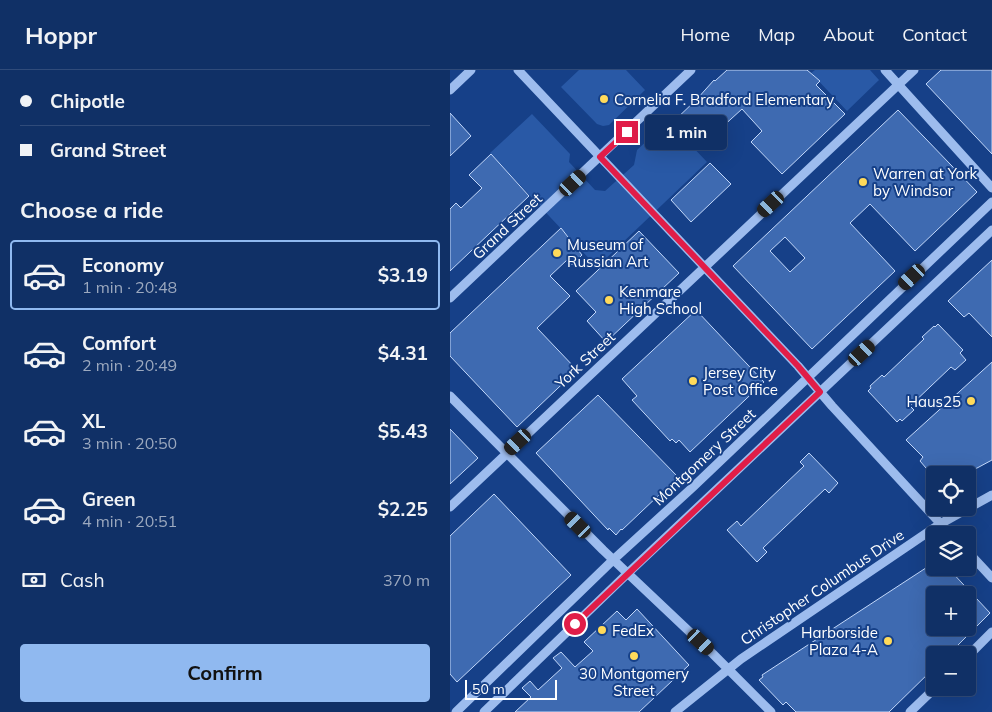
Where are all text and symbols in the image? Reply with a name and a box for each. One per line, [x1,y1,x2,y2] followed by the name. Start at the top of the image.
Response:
[25,20,97,50] text: Hoppr
[680,23,730,46] text: Home
[758,23,795,46] text: Map
[823,23,874,46] text: About
[902,23,967,46] text: Contact
[50,89,125,113] text: Chipotle
[614,90,834,109] place label: Cornelia F. Bradford Elementary
[598,93,610,105] marker: Cornelia F. Bradford Elementary
[644,114,727,150] callout: 1 min
[616,121,638,143] route end
[665,122,707,142] text: 1 min
[50,138,166,162] text: Grand Street
[873,164,978,200] place label: Warren at York by Windsor
[556,167,589,199] car
[857,176,869,188] marker: Warren at York by Windsor
[754,188,787,220] car
[468,189,546,263] street label: Grand Street
[20,196,163,224] text: Choose a ride
[567,235,648,271] place label: Museum of Russian Art
[551,247,563,259] marker: Museum of Russian Art
[22,253,67,298] icon: car
[82,253,164,277] text: Economy
[895,261,928,293] car
[378,263,428,287] text: $3.19
[82,277,177,297] text: 1 min · 20:48
[619,282,702,318] place label: Kenmare High School
[603,294,615,306] marker: Kenmare High School
[550,327,619,393] street label: York Street
[22,331,67,376] icon: car
[82,331,156,355] text: Comfort
[845,337,878,369] car
[378,341,428,365] text: $4.31
[82,355,177,375] text: 2 min · 20:49
[703,363,778,399] place label: Jersey City Post Office
[687,375,699,387] marker: Jersey City Post Office
[906,392,961,411] place label: Haus25
[965,395,977,407] marker: Haus25
[649,404,759,510] street label: Montgomery Street
[22,409,67,454] icon: car
[82,409,105,433] text: XL
[378,419,428,443] text: $5.43
[501,426,534,458] car
[82,433,177,453] text: 3 min · 20:50
[926,466,976,696] map controls
[926,466,976,516] button: locate
[22,487,67,532] icon: car
[82,487,136,511] text: Green
[378,497,428,521] text: $2.25
[562,509,593,541] car
[82,511,177,531] text: 4 min · 20:51
[737,525,907,649] street label: Christopher Columbus Drive
[926,526,976,576] button: layers
[20,566,48,594] icon: cash
[60,568,105,592] text: Cash
[383,570,430,590] text: 370 m
[926,586,976,636] button: +
[564,613,586,635] route start
[612,621,654,640] place label: FedEx
[801,623,878,659] place label: Harborside Plaza 4-A
[596,624,608,636] marker: FedEx
[684,626,717,658] car
[882,635,894,647] marker: Harborside Plaza 4-A
[20,644,430,702] button: Confirm
[926,646,976,696] button: −
[628,650,640,662] marker: 30 Montgomery Street
[579,664,689,700] place label: 30 Montgomery Street
[465,677,558,700] scale bar
[472,680,505,698] text: 50 m

